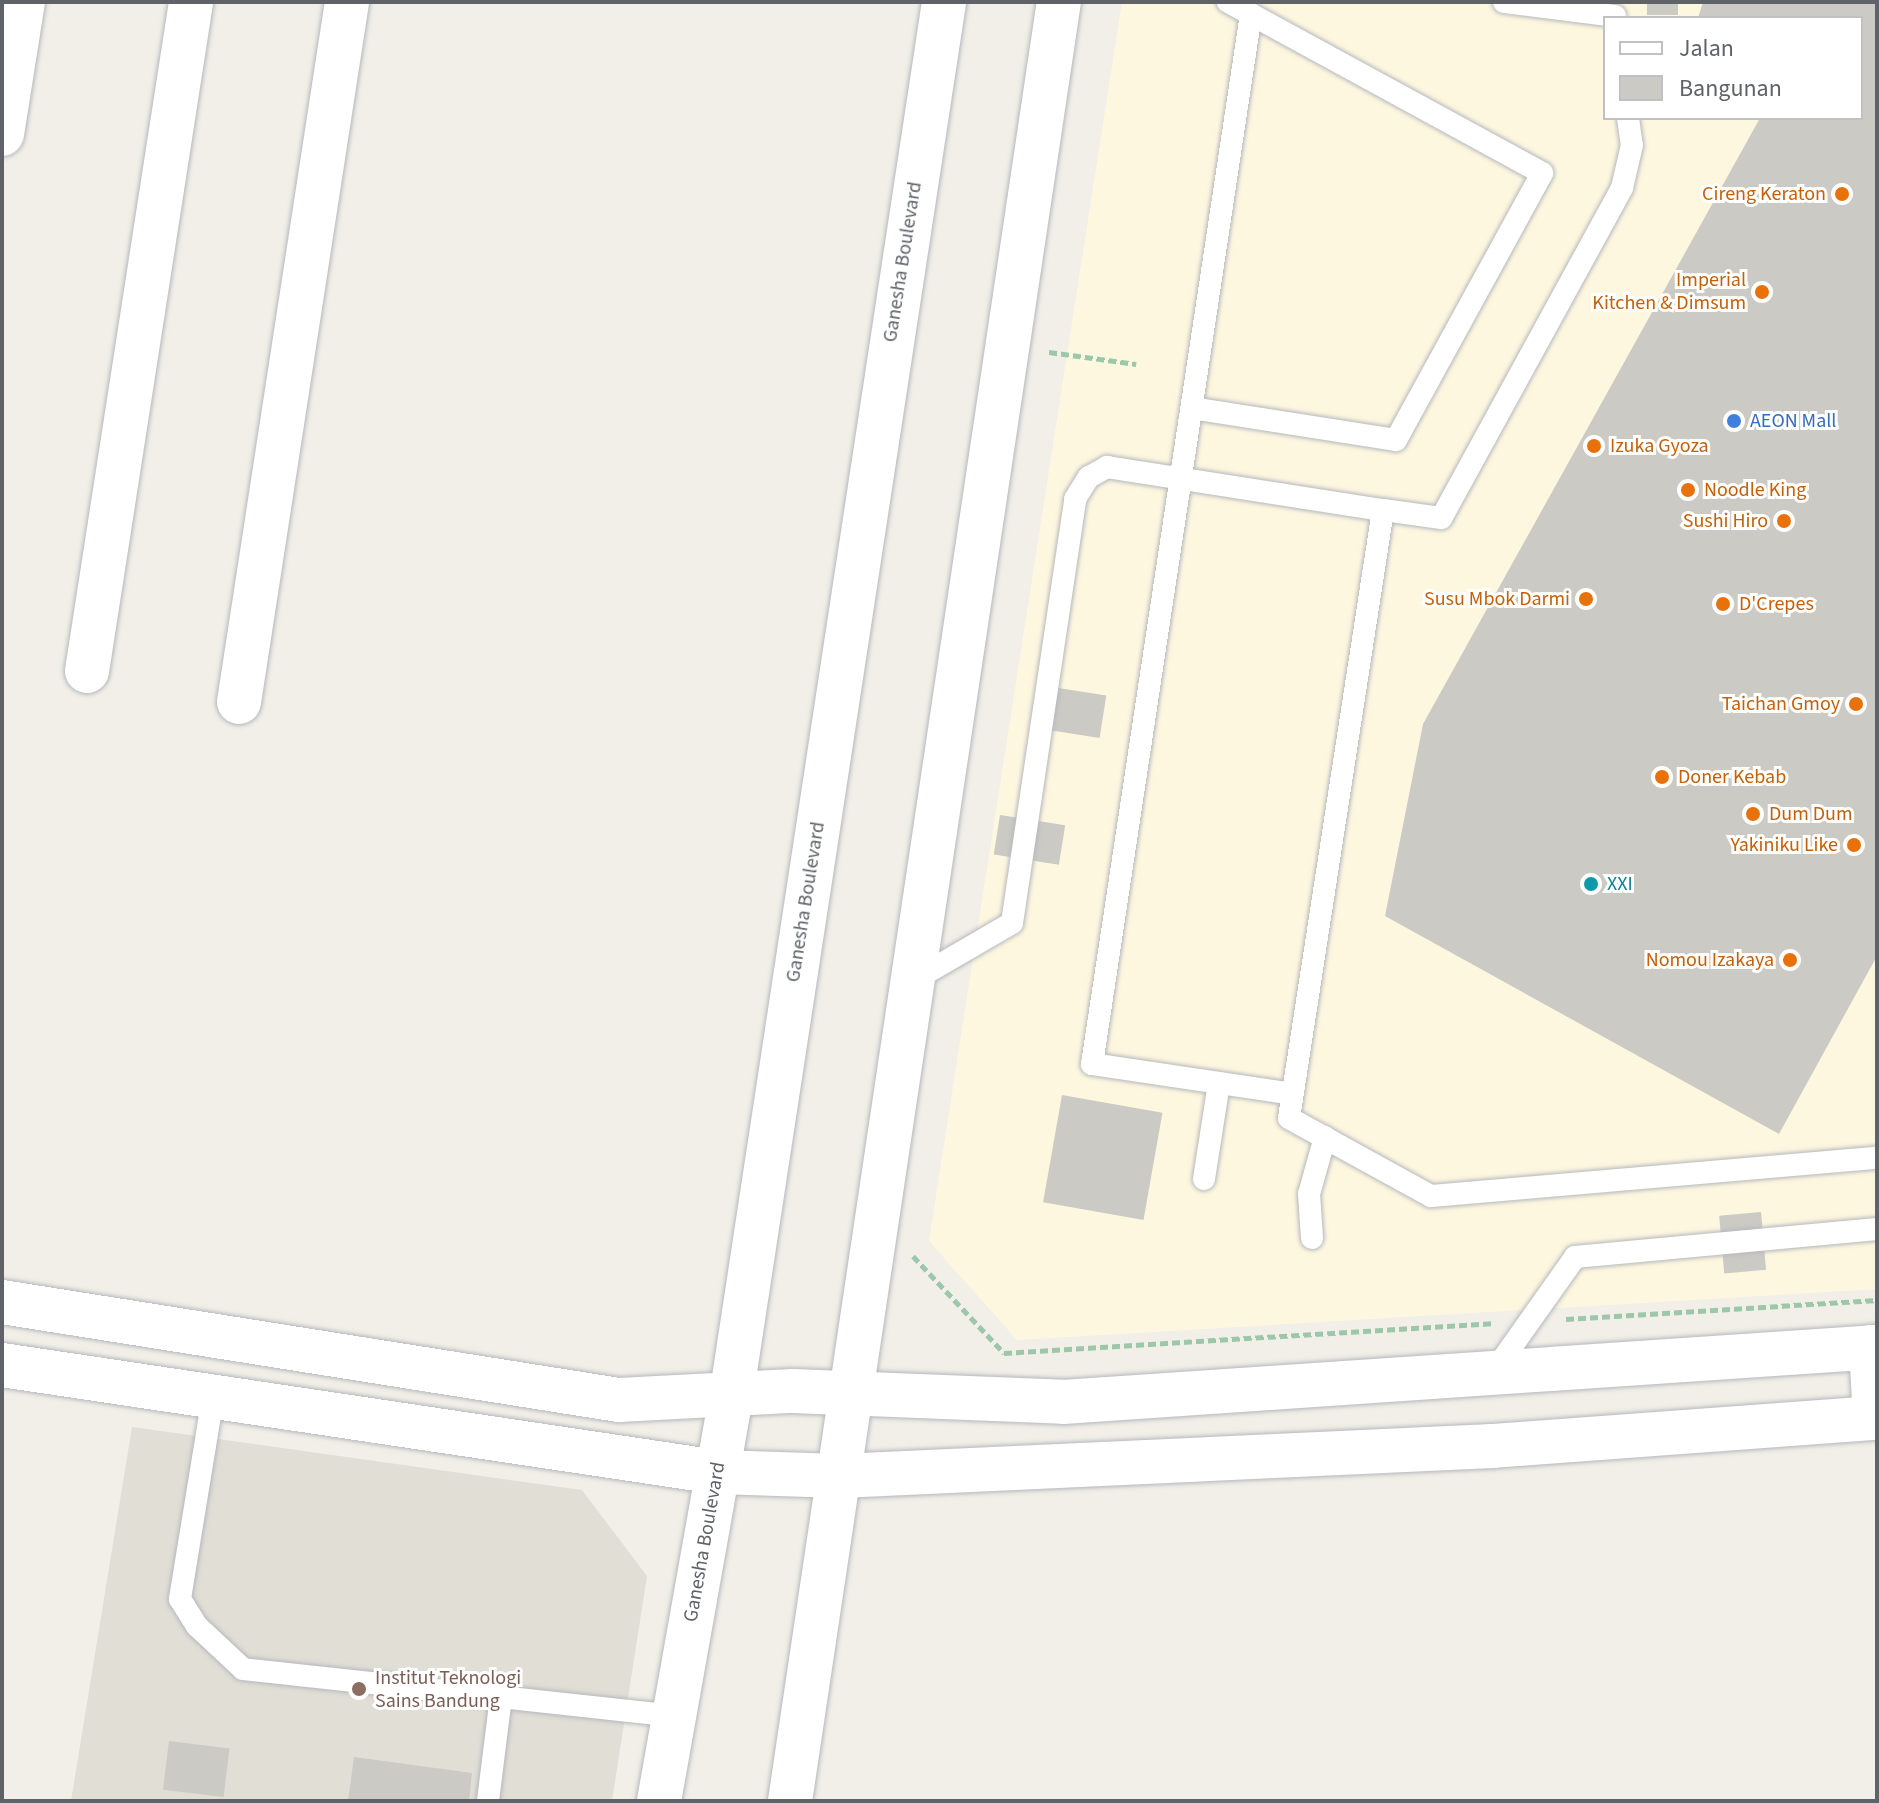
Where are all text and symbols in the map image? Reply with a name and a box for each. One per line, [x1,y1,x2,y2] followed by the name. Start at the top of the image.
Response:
[1603,16,1863,120] legend
[1679,31,1734,66] text: Jalan
[1679,71,1782,106] text: Bangunan
[878,180,928,344] street label: Ganesha Boulevard
[1702,182,1826,206] place label: Cireng Keraton
[1833,185,1851,203] marker: Cireng Keraton
[1592,268,1746,315] place label: Imperial Kitchen & Dimsum
[1753,283,1771,301] marker: Imperial Kitchen & Dimsum
[1750,409,1836,433] place label: AEON Mall
[1725,412,1743,430] marker: AEON Mall
[1610,434,1709,458] place label: Izuka Gyoza
[1585,437,1603,455] marker: Izuka Gyoza
[1704,478,1806,502] place label: Noodle King
[1679,481,1697,499] marker: Noodle King
[1683,509,1768,533] place label: Sushi Hiro
[1775,512,1793,530] marker: Sushi Hiro
[1424,587,1570,611] place label: Susu Mbok Darmi
[1577,590,1595,608] marker: Susu Mbok Darmi
[1739,592,1814,616] place label: D'Crepes
[1714,595,1732,613] marker: D'Crepes
[1722,692,1840,716] place label: Taichan Gmoy
[1847,695,1865,713] marker: Taichan Gmoy
[1678,765,1786,789] place label: Doner Kebab
[1653,768,1671,786] marker: Doner Kebab
[1769,802,1853,826] place label: Dum Dum
[1744,805,1762,823] marker: Dum Dum
[781,820,831,984] street label: Ganesha Boulevard
[1730,833,1838,857] place label: Yakiniku Like
[1845,836,1863,854] marker: Yakiniku Like
[1607,872,1633,896] place label: XXI
[1582,875,1600,893] marker: XXI
[1646,948,1774,972] place label: Nomou Izakaya
[1781,951,1799,969] marker: Nomou Izakaya
[679,1460,731,1624] street label: Ganesha Boulevard
[375,1666,521,1713] place label: Institut Teknologi Sains Bandung
[350,1680,368,1698] marker: Institut Teknologi Sains Bandung

